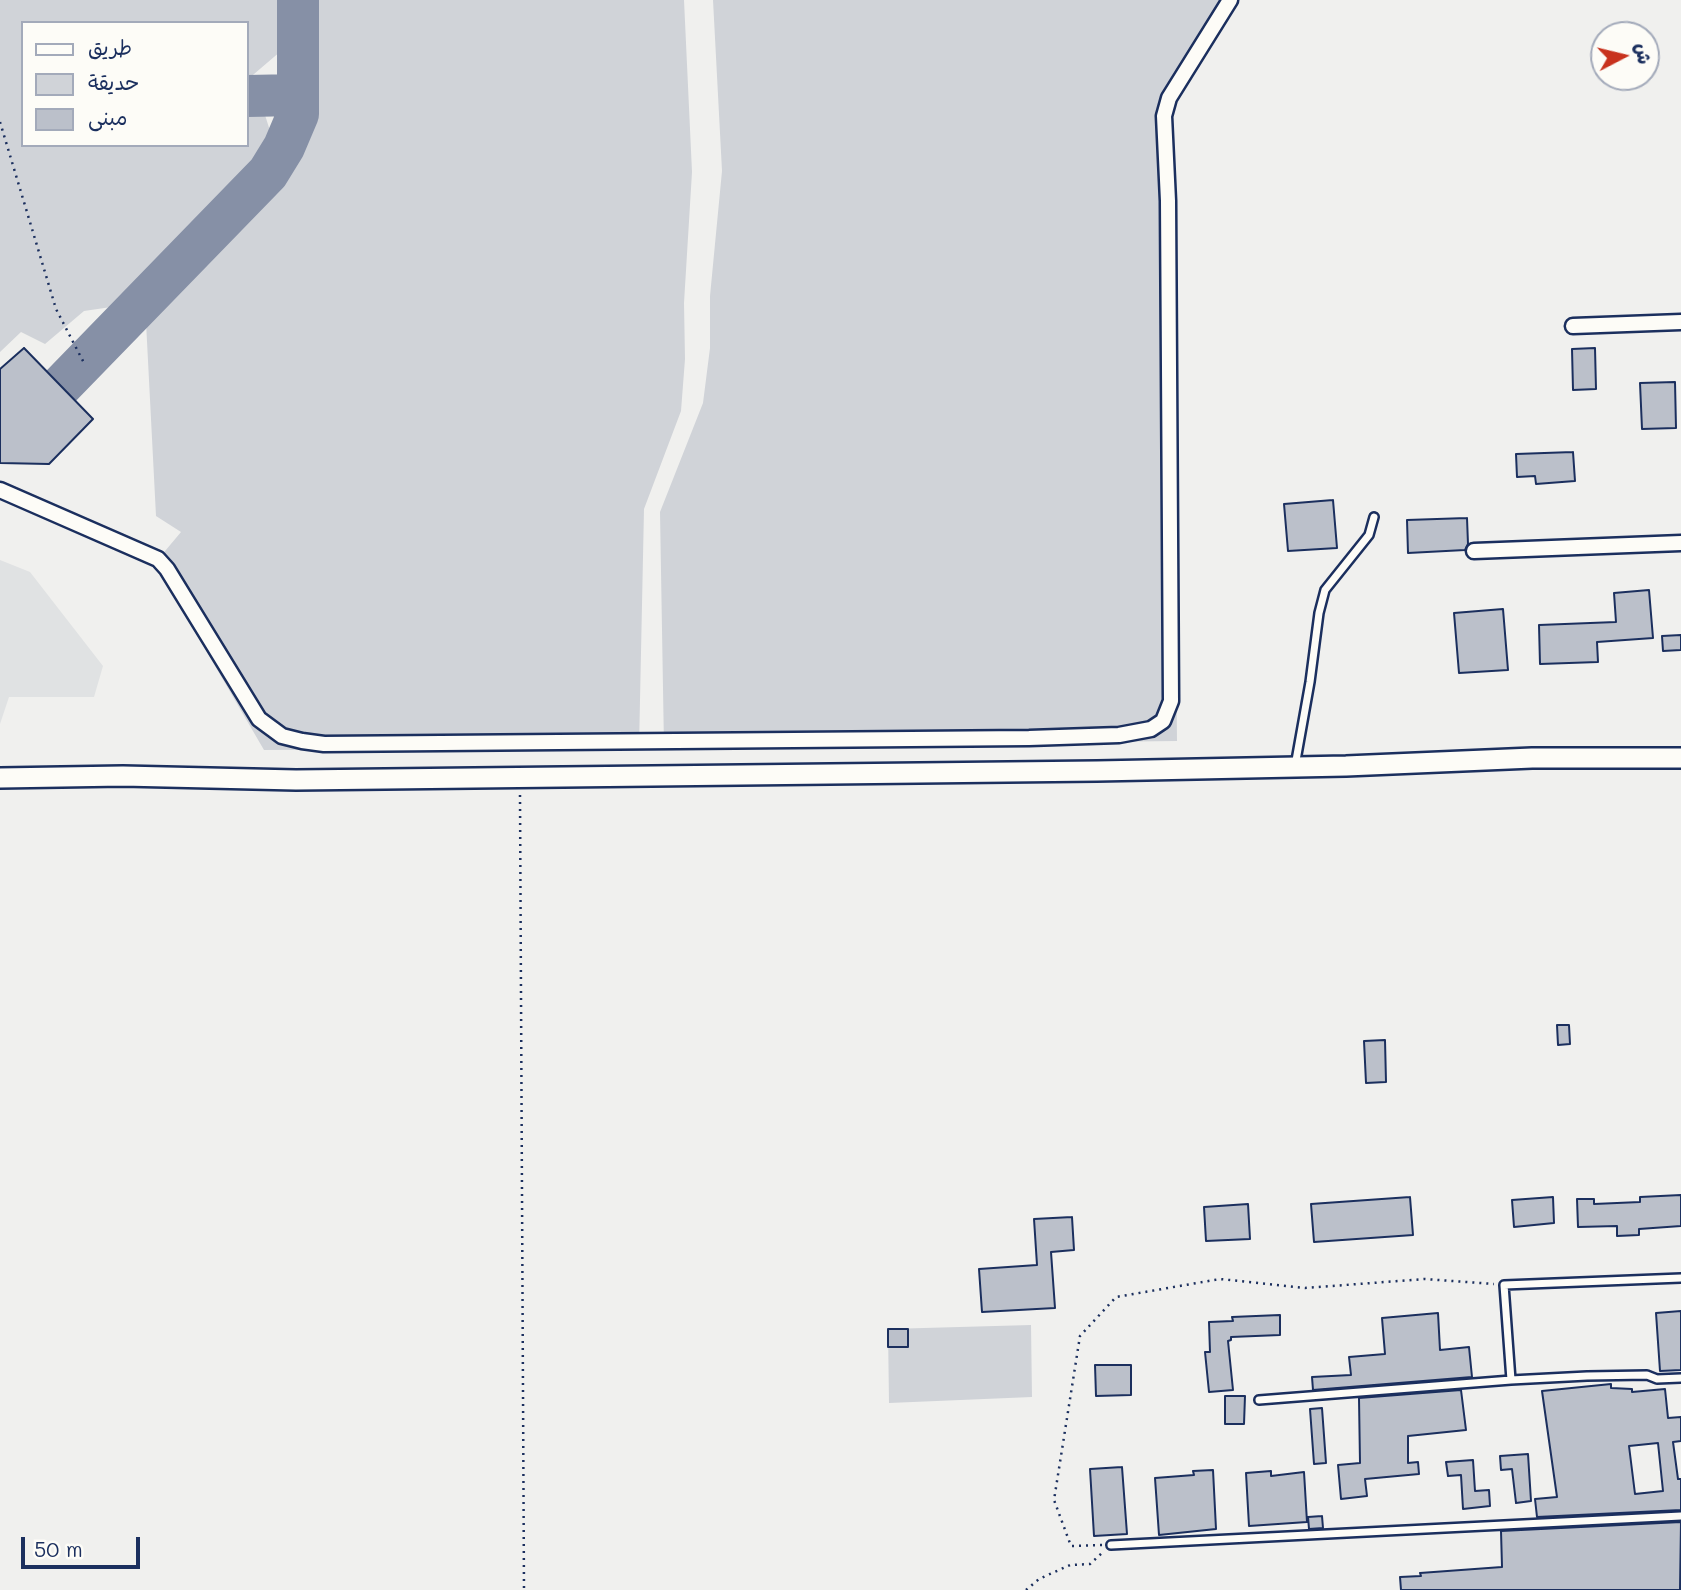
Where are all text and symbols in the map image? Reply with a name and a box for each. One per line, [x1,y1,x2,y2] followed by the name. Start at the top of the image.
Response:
[21,21,248,147] legend
[1590,21,1660,91] north arrow
[88,33,132,60] text: طريق
[1631,42,1658,66] text: ش
[88,68,139,95] text: حديقة
[88,103,127,130] text: مبنى
[24,1524,144,1568] scale bar
[34,1535,83,1562] text: 50 m

